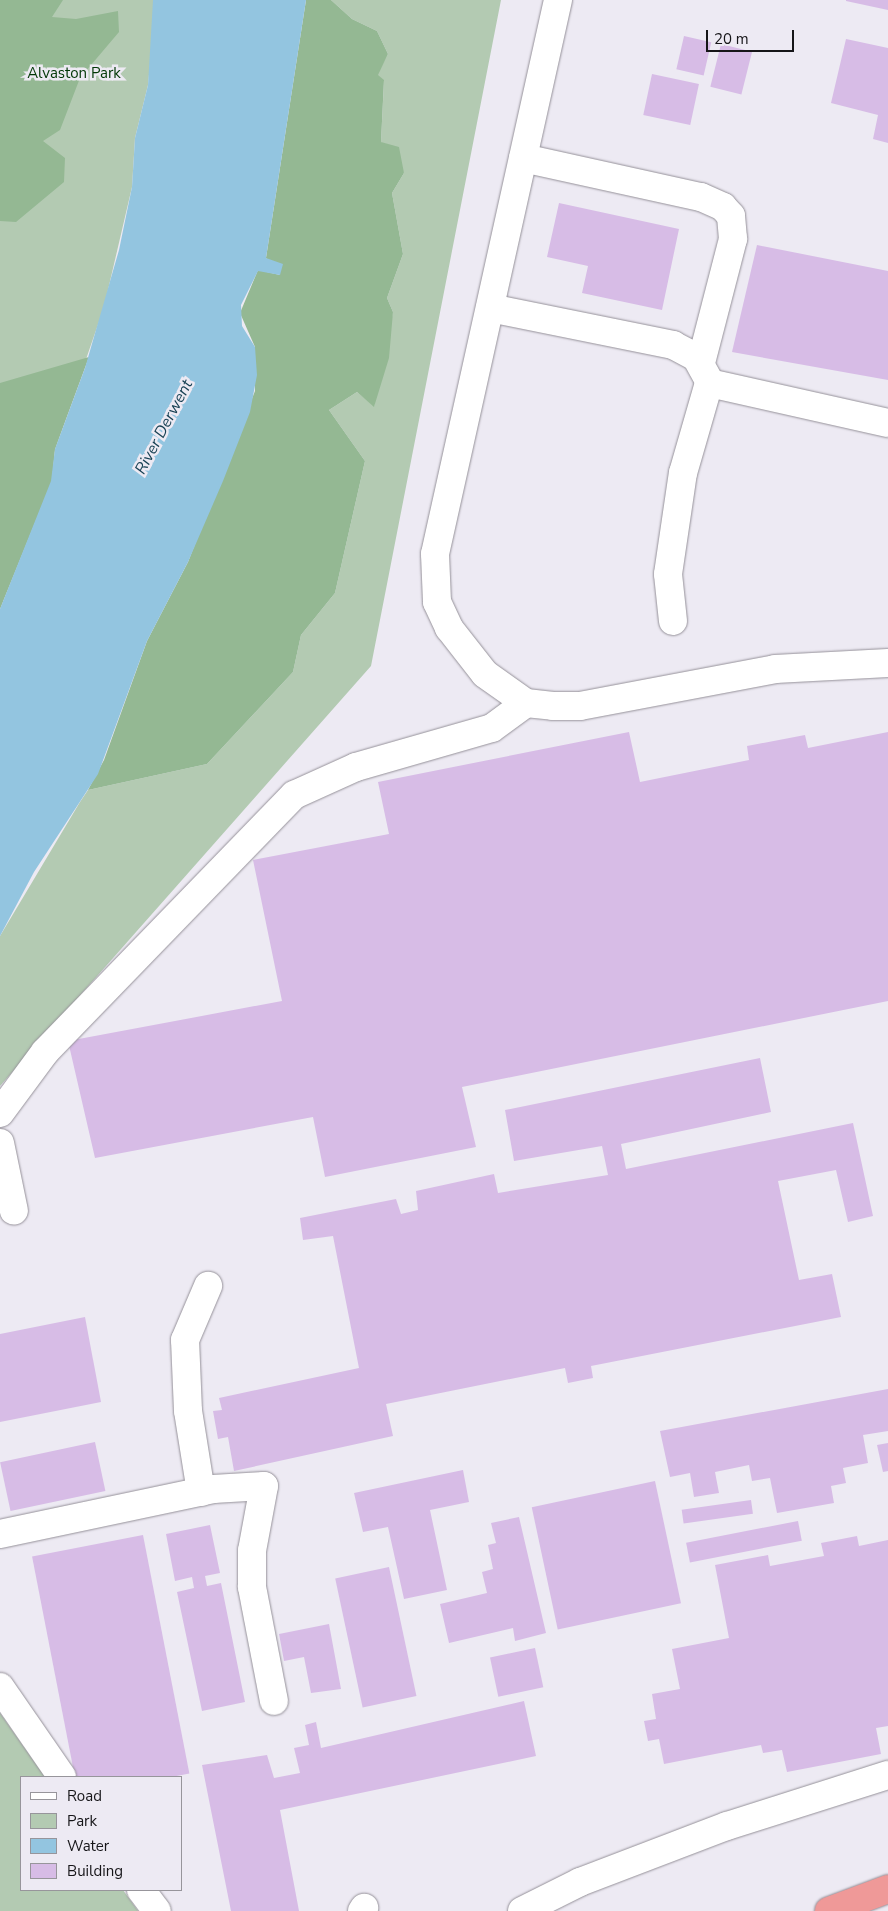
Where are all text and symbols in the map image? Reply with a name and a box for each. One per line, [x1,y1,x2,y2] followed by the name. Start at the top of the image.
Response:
[708,20,796,52] scale bar
[714,29,749,49] text: 20 m
[27,65,121,83] park label: Alvaston Park
[131,377,197,477] water label: River Derwent
[20,1776,182,1891] legend
[67,1786,102,1806] text: Road
[67,1811,97,1831] text: Park
[67,1836,109,1856] text: Water
[67,1861,123,1881] text: Building

